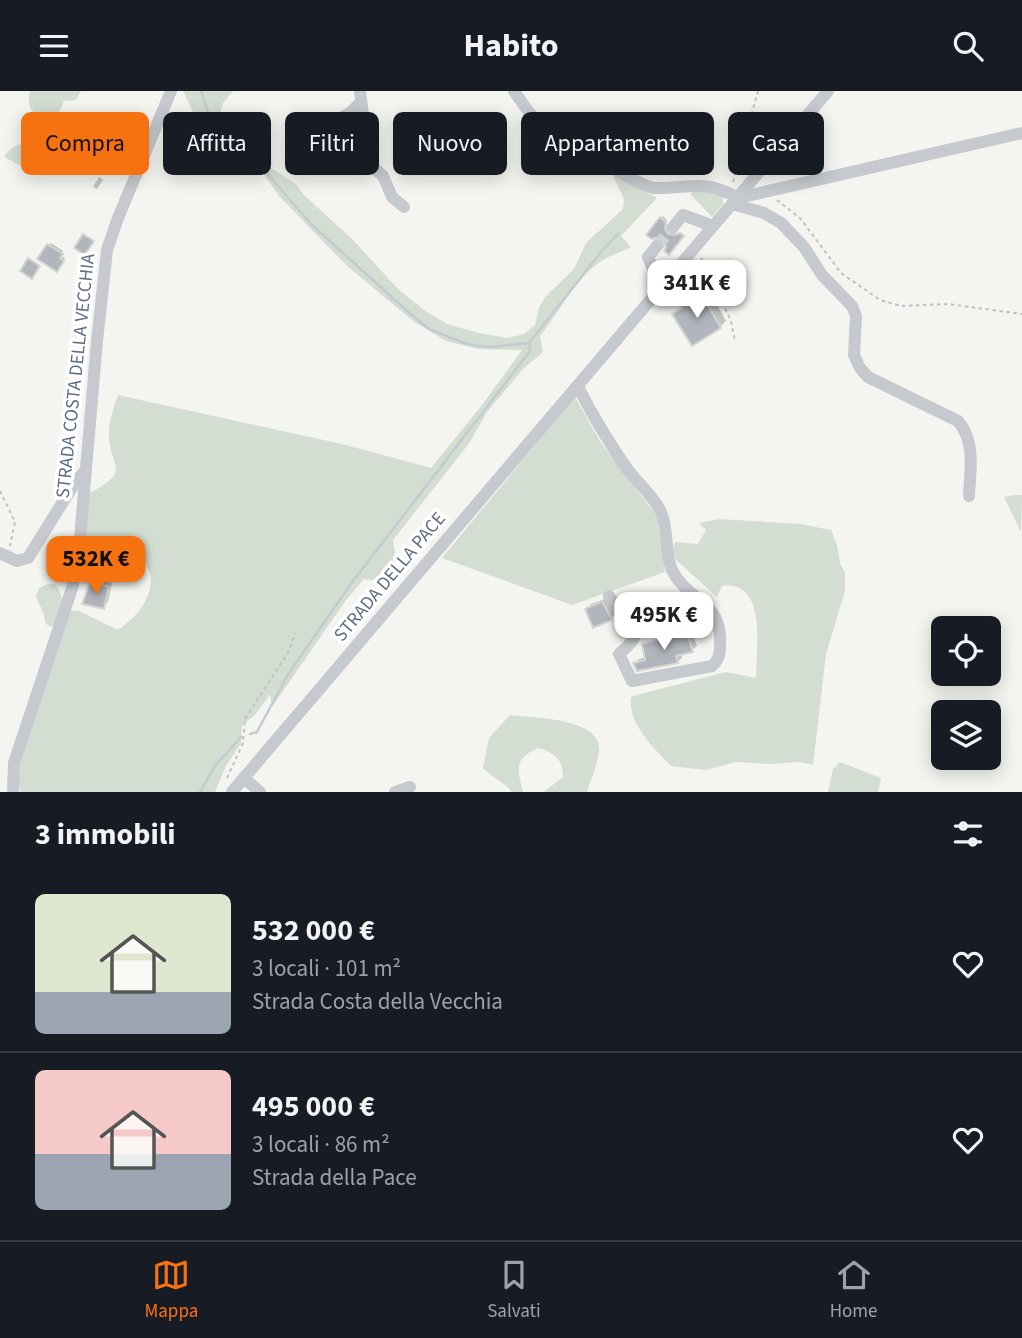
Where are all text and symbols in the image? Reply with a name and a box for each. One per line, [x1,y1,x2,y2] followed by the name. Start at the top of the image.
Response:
[463,23,559,69] text: Habito
[35,27,73,65] icon: menu
[949,27,987,65] icon: search
[21,112,149,175] chip: Compra
[163,112,271,175] chip: Affitta
[285,112,379,175] chip: Filtri
[393,112,507,175] chip: Nuovo
[521,112,714,175] chip: Appartamento
[728,112,824,175] chip: Casa
[50,252,102,500] street label: STRADA COSTA DELLA VECCHIA
[640,261,754,320] pin: 341K €
[663,266,731,299] text: 341K €
[328,506,452,648] street label: STRADA DELLA PACE
[39,537,153,596] pin: 532K €
[62,542,130,575] text: 532K €
[607,593,721,652] pin: 495K €
[630,598,698,631] text: 495K €
[931,616,1001,770] map controls
[931,616,1001,686] button: locate
[931,700,1001,770] button: layers
[35,813,176,856] text: 3 immobili
[949,815,987,853] icon: filters
[252,909,375,952] text: 532 000 €
[91,922,175,1006] icon: home
[949,945,987,983] icon: heart
[252,952,401,985] text: 3 locali · 101 m²
[252,985,503,1018] text: Strada Costa della Vecchia
[252,1085,375,1128] text: 495 000 €
[91,1098,175,1182] icon: home
[949,1121,987,1159] icon: heart
[252,1128,390,1161] text: 3 locali · 86 m²
[252,1161,417,1194] text: Strada della Pace
[144,1256,198,1325] tab: Mappa
[487,1256,541,1325] tab: Salvati
[830,1256,878,1325] tab: Home

